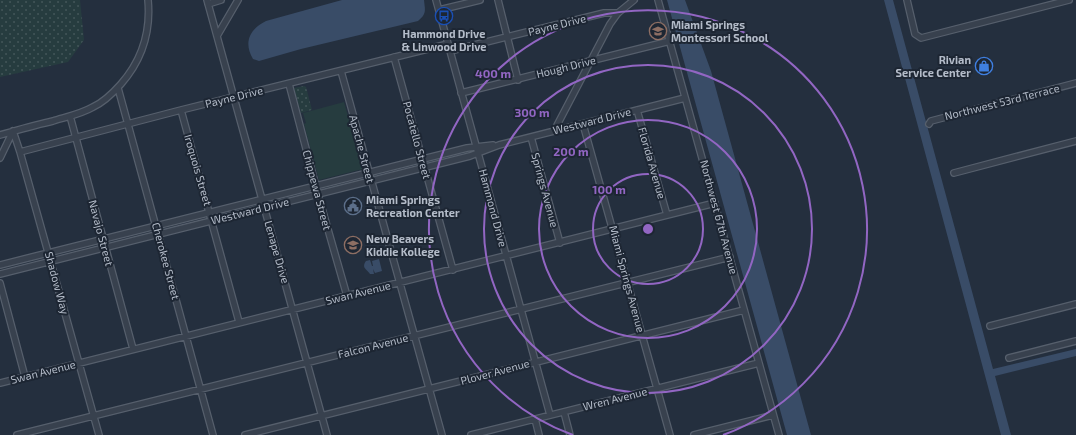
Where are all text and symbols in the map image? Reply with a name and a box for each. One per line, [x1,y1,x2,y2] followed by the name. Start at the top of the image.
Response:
[434,6,454,26] bus stop icon: Hammond Drive & Linwood Drive
[527,11,587,38] street label: Payne Drive
[671,18,769,44] place label: Miami Springs Montessori School
[648,21,668,41] school or university icon: Miami Springs Montessori School
[401,27,487,53] place label: Hammond Drive & Linwood Drive
[535,53,597,80] street label: Hough Drive
[896,53,971,79] place label: Rivian Service Center
[974,56,994,76] shop icon: Rivian Service Center
[475,66,511,80] text: 400 m
[943,81,1061,122] street label: Northwest 53rd Terrace
[204,83,264,110] street label: Payne Drive
[401,100,434,180] street label: Pocatello Street
[551,104,632,137] street label: Westward Drive
[514,105,550,119] text: 300 m
[347,113,378,184] street label: Apache Street
[636,126,669,200] street label: Florida Avenue
[182,133,215,207] street label: Iroquois Street
[553,144,589,158] text: 200 m
[301,149,334,231] street label: Chippewa Street
[529,151,562,229] street label: Springs Avenue
[698,158,741,275] street label: Northwest 67th Avenue
[477,167,510,248] street label: Hammond Drive
[592,182,626,196] text: 100 m
[366,193,460,219] place label: Miami Springs Recreation Center
[209,194,290,227] street label: Westward Drive
[343,196,363,216] public building icon: Miami Springs Recreation Center
[85,199,117,267] street label: Navajo Street
[262,219,293,285] street label: Lenape Drive
[150,221,183,301] street label: Cherokee Street
[641,222,655,236] centre of rings
[607,224,648,334] street label: Miami Springs Avenue
[366,232,440,258] place label: New Beavers Kiddie Kollege
[343,235,363,255] school or university icon: New Beavers Kiddie Kollege
[43,250,72,316] street label: Shadow Way
[324,278,392,307] street label: Swan Avenue
[336,330,409,361] street label: Falcon Avenue
[459,356,531,387] street label: Plover Avenue
[9,357,77,386] street label: Swan Avenue
[581,384,649,413] street label: Wren Avenue

